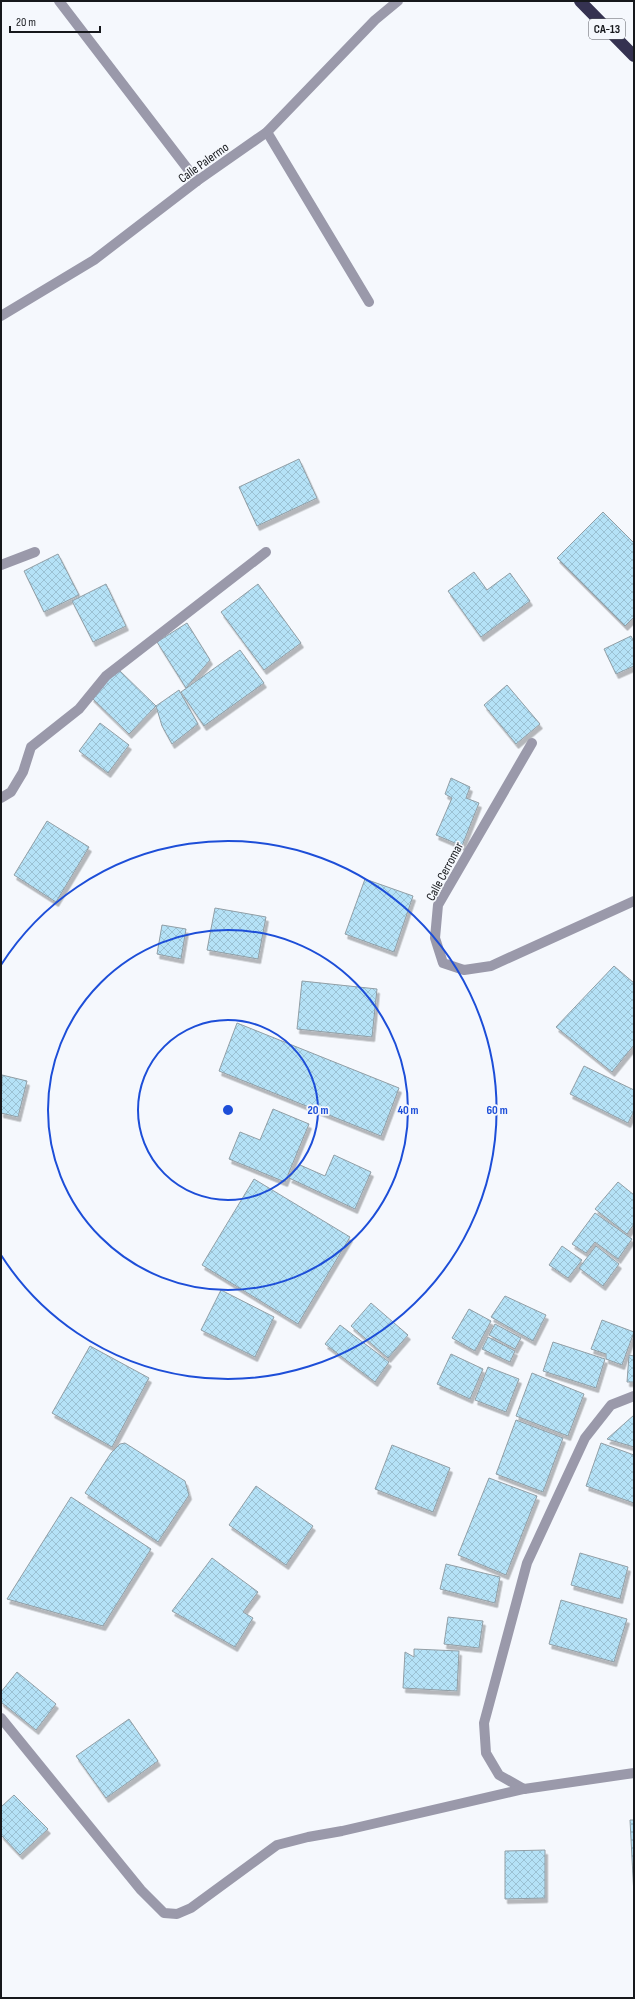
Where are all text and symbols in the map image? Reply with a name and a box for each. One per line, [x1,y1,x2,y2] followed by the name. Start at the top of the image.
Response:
[10,8,100,34] scale bar
[16,15,36,30] text: 20 m
[589,19,625,39] road number: CA-13
[175,139,232,187] street label: Calle Palermo
[423,839,467,904] street label: Calle Cerromar
[221,1103,235,1117] centre of rings
[308,1103,328,1118] text: 20 m
[397,1103,419,1118] text: 40 m
[486,1103,508,1118] text: 60 m

